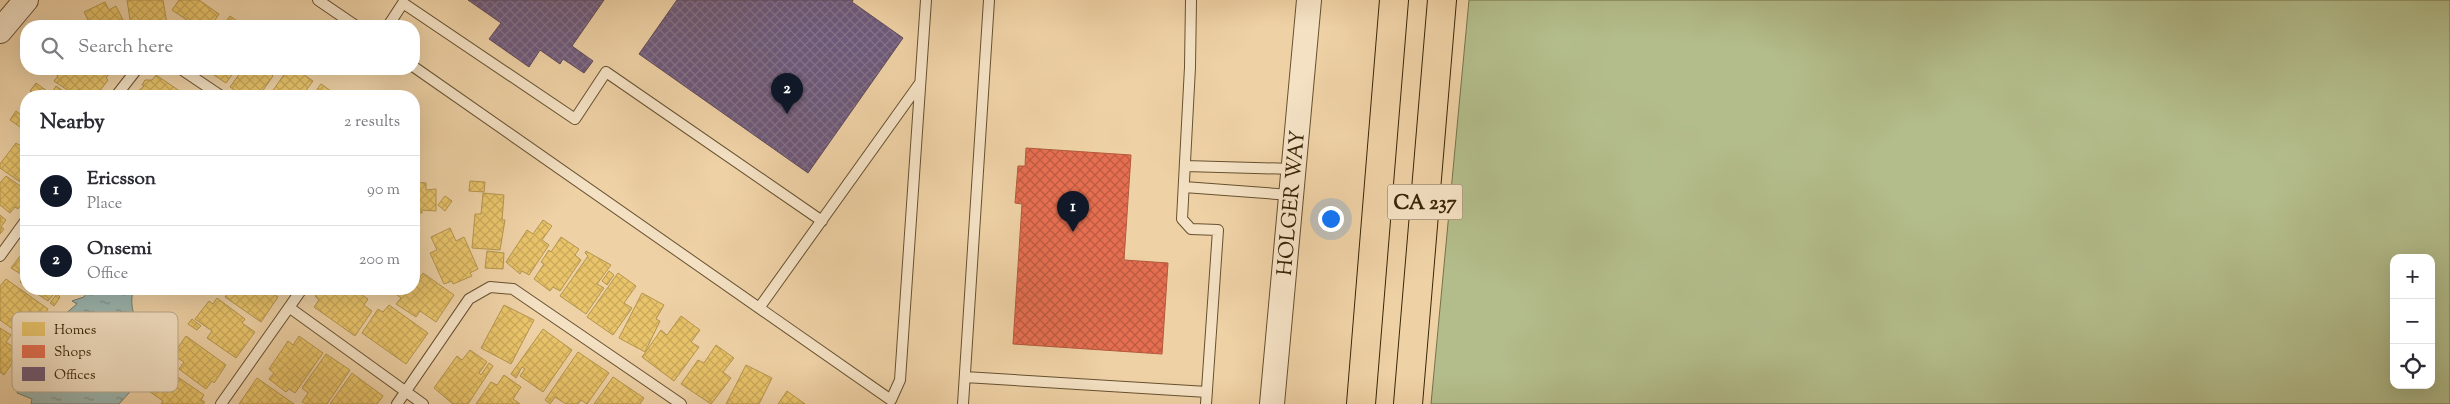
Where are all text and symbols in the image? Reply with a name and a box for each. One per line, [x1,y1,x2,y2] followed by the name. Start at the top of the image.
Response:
[20,20,420,75] search box
[38,34,66,62] icon: search
[78,34,173,61] text: Search here
[771,73,803,114] pin: 2
[40,108,105,138] text: Nearby
[344,111,400,134] text: 2 results
[1271,129,1314,277] street label: HOLGER WAY
[87,166,156,193] text: Ericsson
[53,179,59,202] text: 1
[367,179,400,202] text: 90 m
[1388,184,1462,220] road number: CA 237
[1057,191,1089,232] pin: 1
[87,193,122,216] text: Place
[1318,206,1344,232] your location
[87,236,152,263] text: Onsemi
[52,249,60,272] text: 2
[359,249,400,272] text: 200 m
[2390,254,2435,389] map controls
[2390,254,2435,299] button: +
[87,263,128,286] text: Office
[2390,299,2435,344] button: −
[12,312,178,392] legend
[54,321,96,341] text: Homes
[54,343,91,363] text: Shops
[2390,344,2435,389] button: locate
[54,366,96,386] text: Offices

